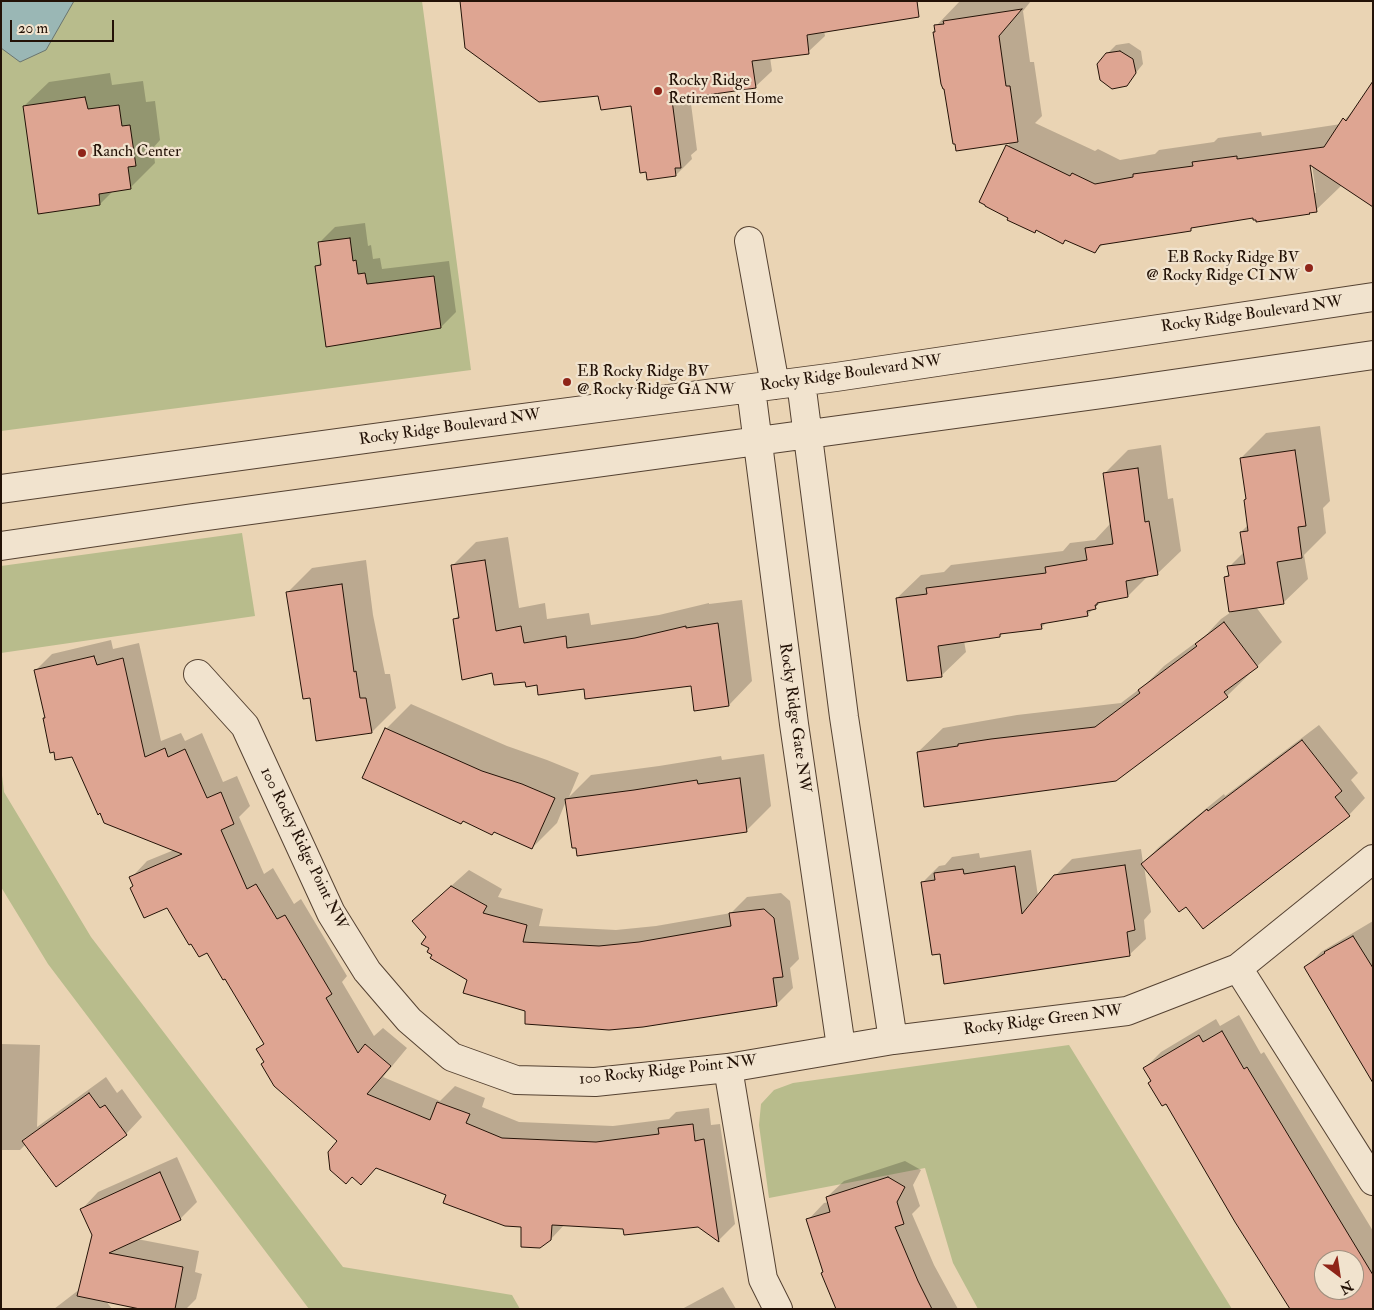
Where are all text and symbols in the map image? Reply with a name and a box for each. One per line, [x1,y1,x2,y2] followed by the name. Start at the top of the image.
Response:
[12,10,116,42] scale bar
[18,19,48,38] text: 20 m
[668,72,783,110] place label: Rocky Ridge Retirement Home
[652,85,664,97] marker: Rocky Ridge Retirement Home
[92,143,181,163] place label: Ranch Center
[76,147,88,159] marker: Ranch Center
[1146,249,1299,287] place label: EB Rocky Ridge BV @ Rocky Ridge CI NW
[1303,262,1315,274] marker: EB Rocky Ridge BV @ Rocky Ridge CI NW
[1160,293,1344,337] street label: Rocky Ridge Boulevard NW
[759,352,943,396] street label: Rocky Ridge Boulevard NW
[577,363,735,401] place label: EB Rocky Ridge BV @ Rocky Ridge GA NW
[561,376,573,388] marker: EB Rocky Ridge BV @ Rocky Ridge GA NW
[358,406,542,450] street label: Rocky Ridge Boulevard NW
[774,642,814,794] street label: Rocky Ridge Gate NW
[255,765,351,933] street label: 100 Rocky Ridge Point NW
[962,1002,1124,1040] street label: Rocky Ridge Green NW
[578,1052,758,1090] street label: 100 Rocky Ridge Point NW
[1314,1250,1364,1300] north arrow
[1337,1277,1356,1298] text: N

